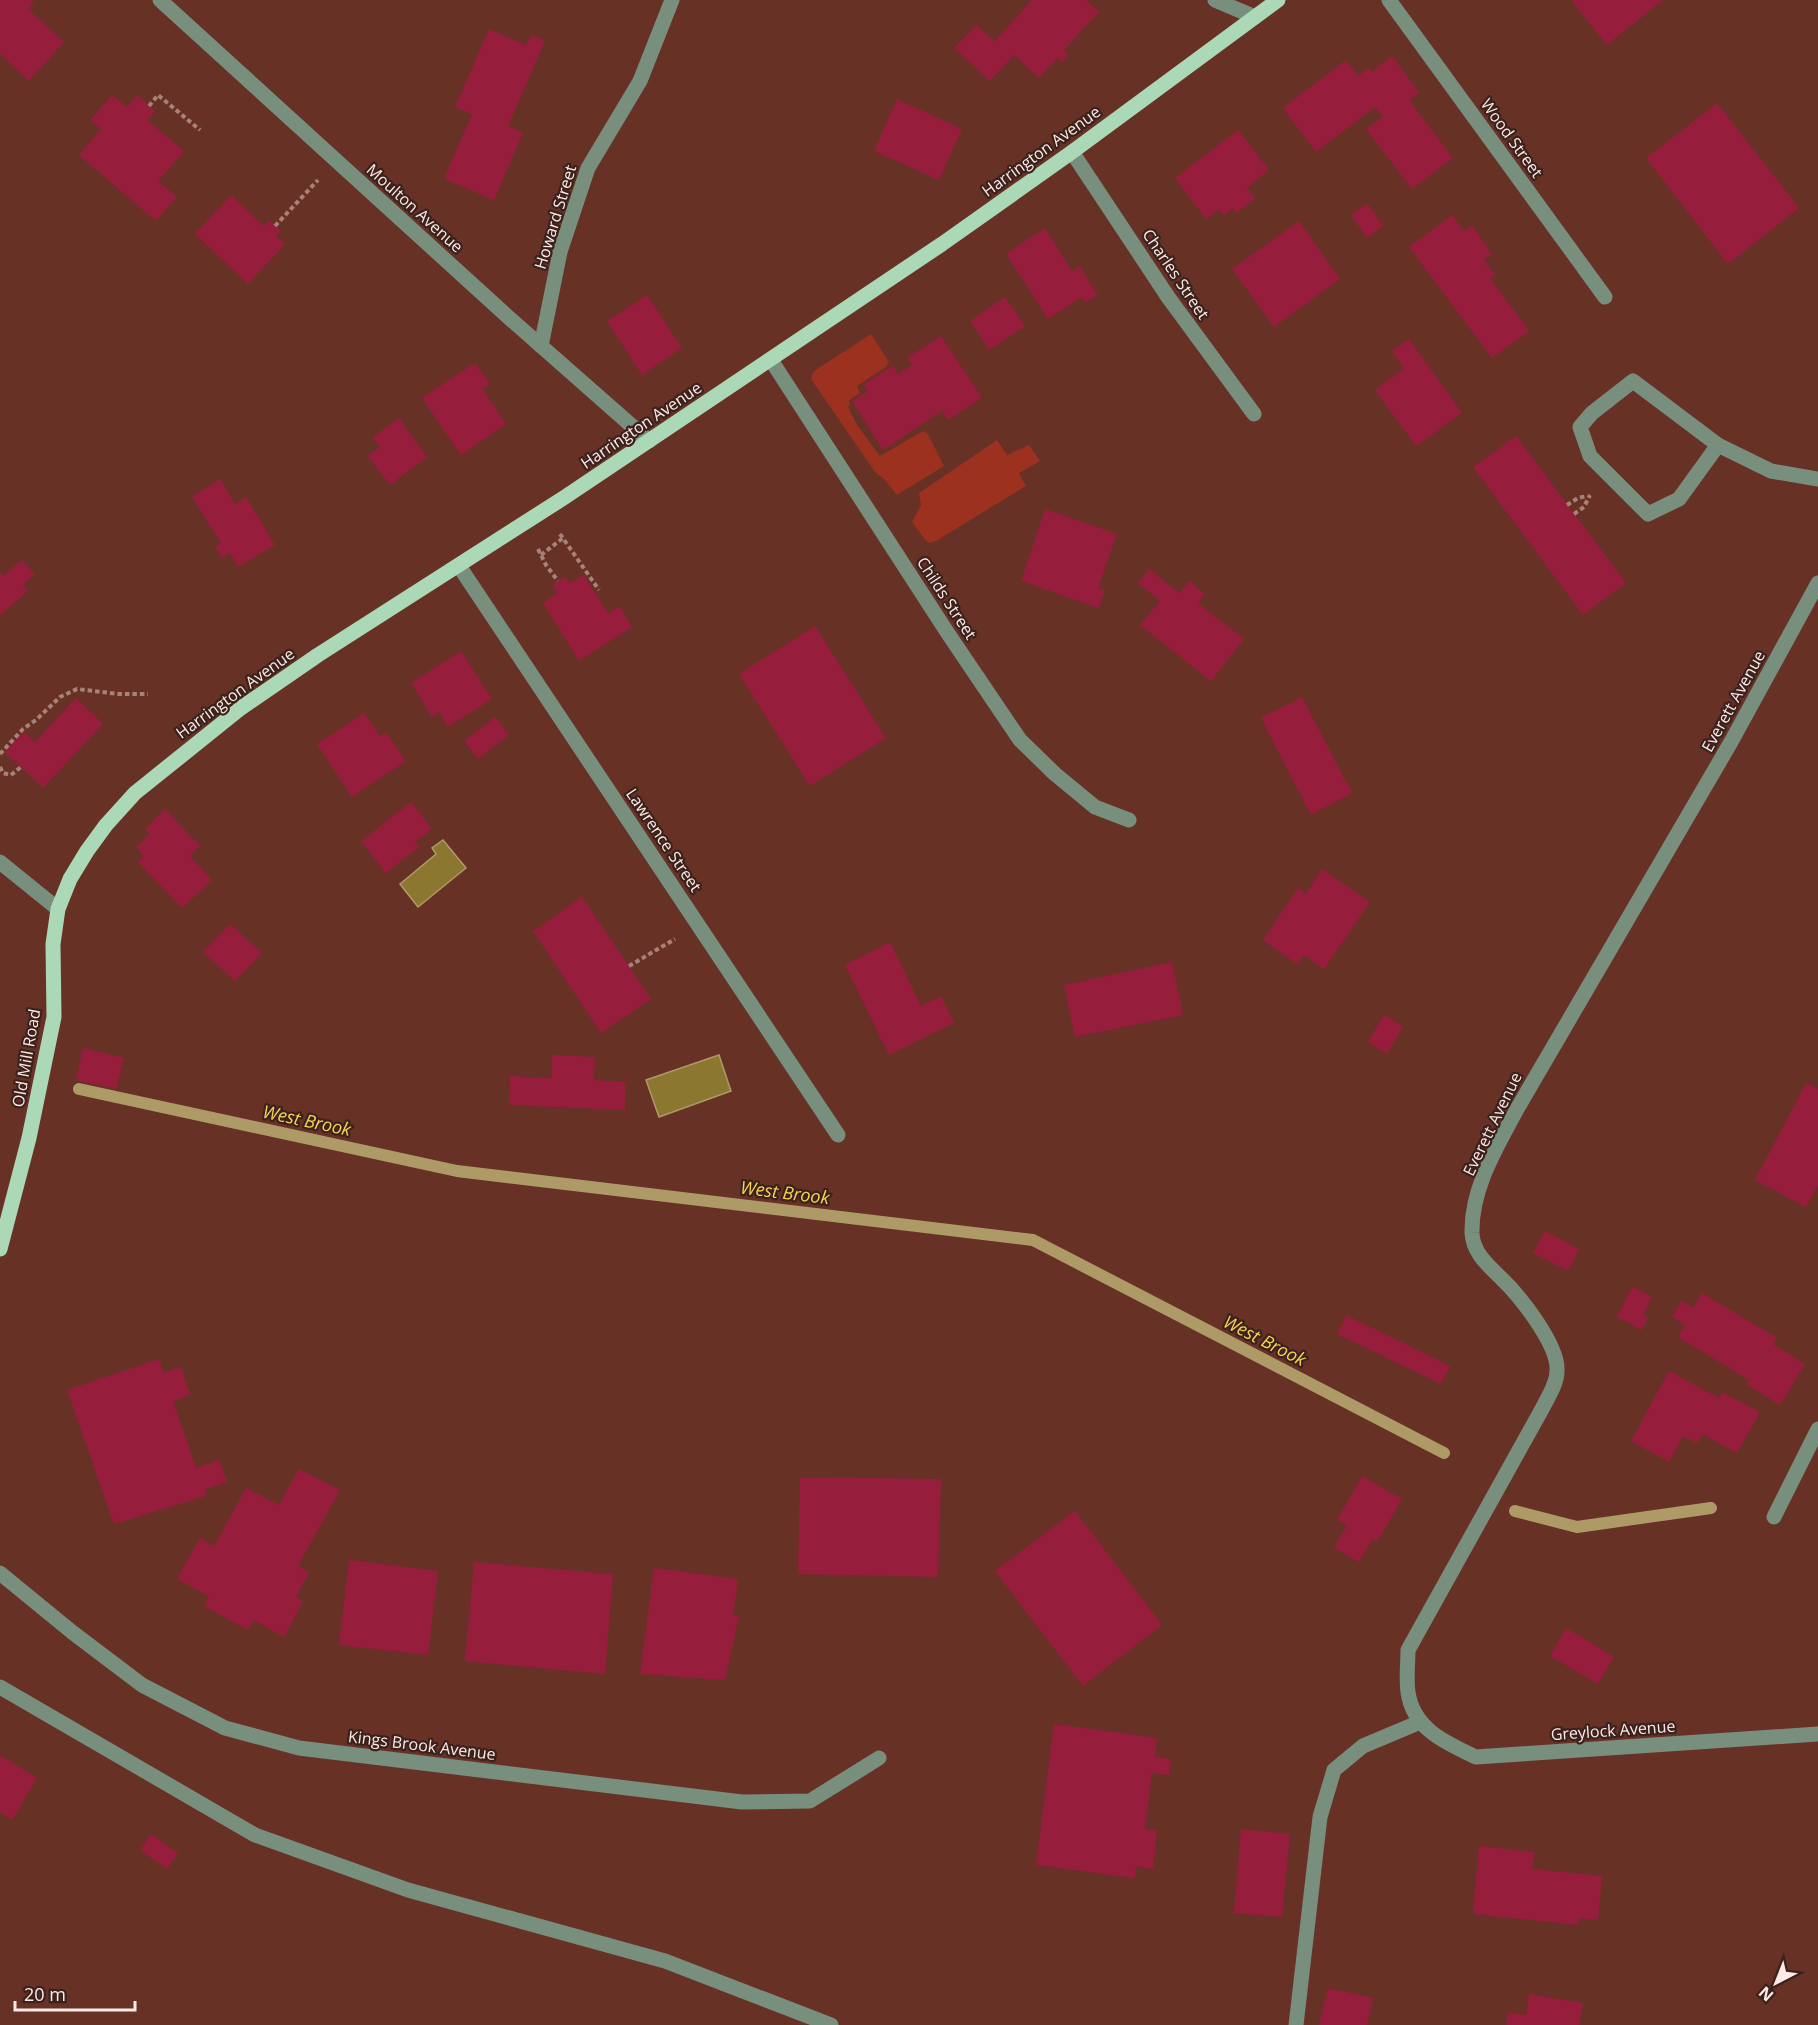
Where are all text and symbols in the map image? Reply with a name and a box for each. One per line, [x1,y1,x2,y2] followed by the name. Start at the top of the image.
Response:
[1476,94,1548,182] street label: Wood Street
[977,101,1105,201] street label: Harrington Avenue
[362,159,468,257] street label: Moulton Avenue
[529,162,581,272] street label: Howard Street
[1138,224,1215,324] street label: Charles Street
[576,376,706,474] street label: Harrington Avenue
[912,552,982,644] street label: Childs Street
[171,643,299,743] street label: Harrington Avenue
[1696,646,1770,756] street label: Everett Avenue
[621,784,707,896] street label: Lawrence Street
[7,1007,45,1109] street label: Old Mill Road
[1457,1069,1527,1179] street label: Everett Avenue
[261,1099,355,1141] water label: West Brook
[739,1175,832,1210] water label: West Brook
[1220,1309,1311,1372] water label: West Brook
[1550,1715,1676,1745] street label: Greylock Avenue
[347,1725,497,1765] street label: Kings Brook Avenue
[1746,1953,1806,2013] north arrow
[15,1974,135,2012] scale bar
[24,1982,66,2006] text: 20 m
[1754,1982,1778,2007] text: N

